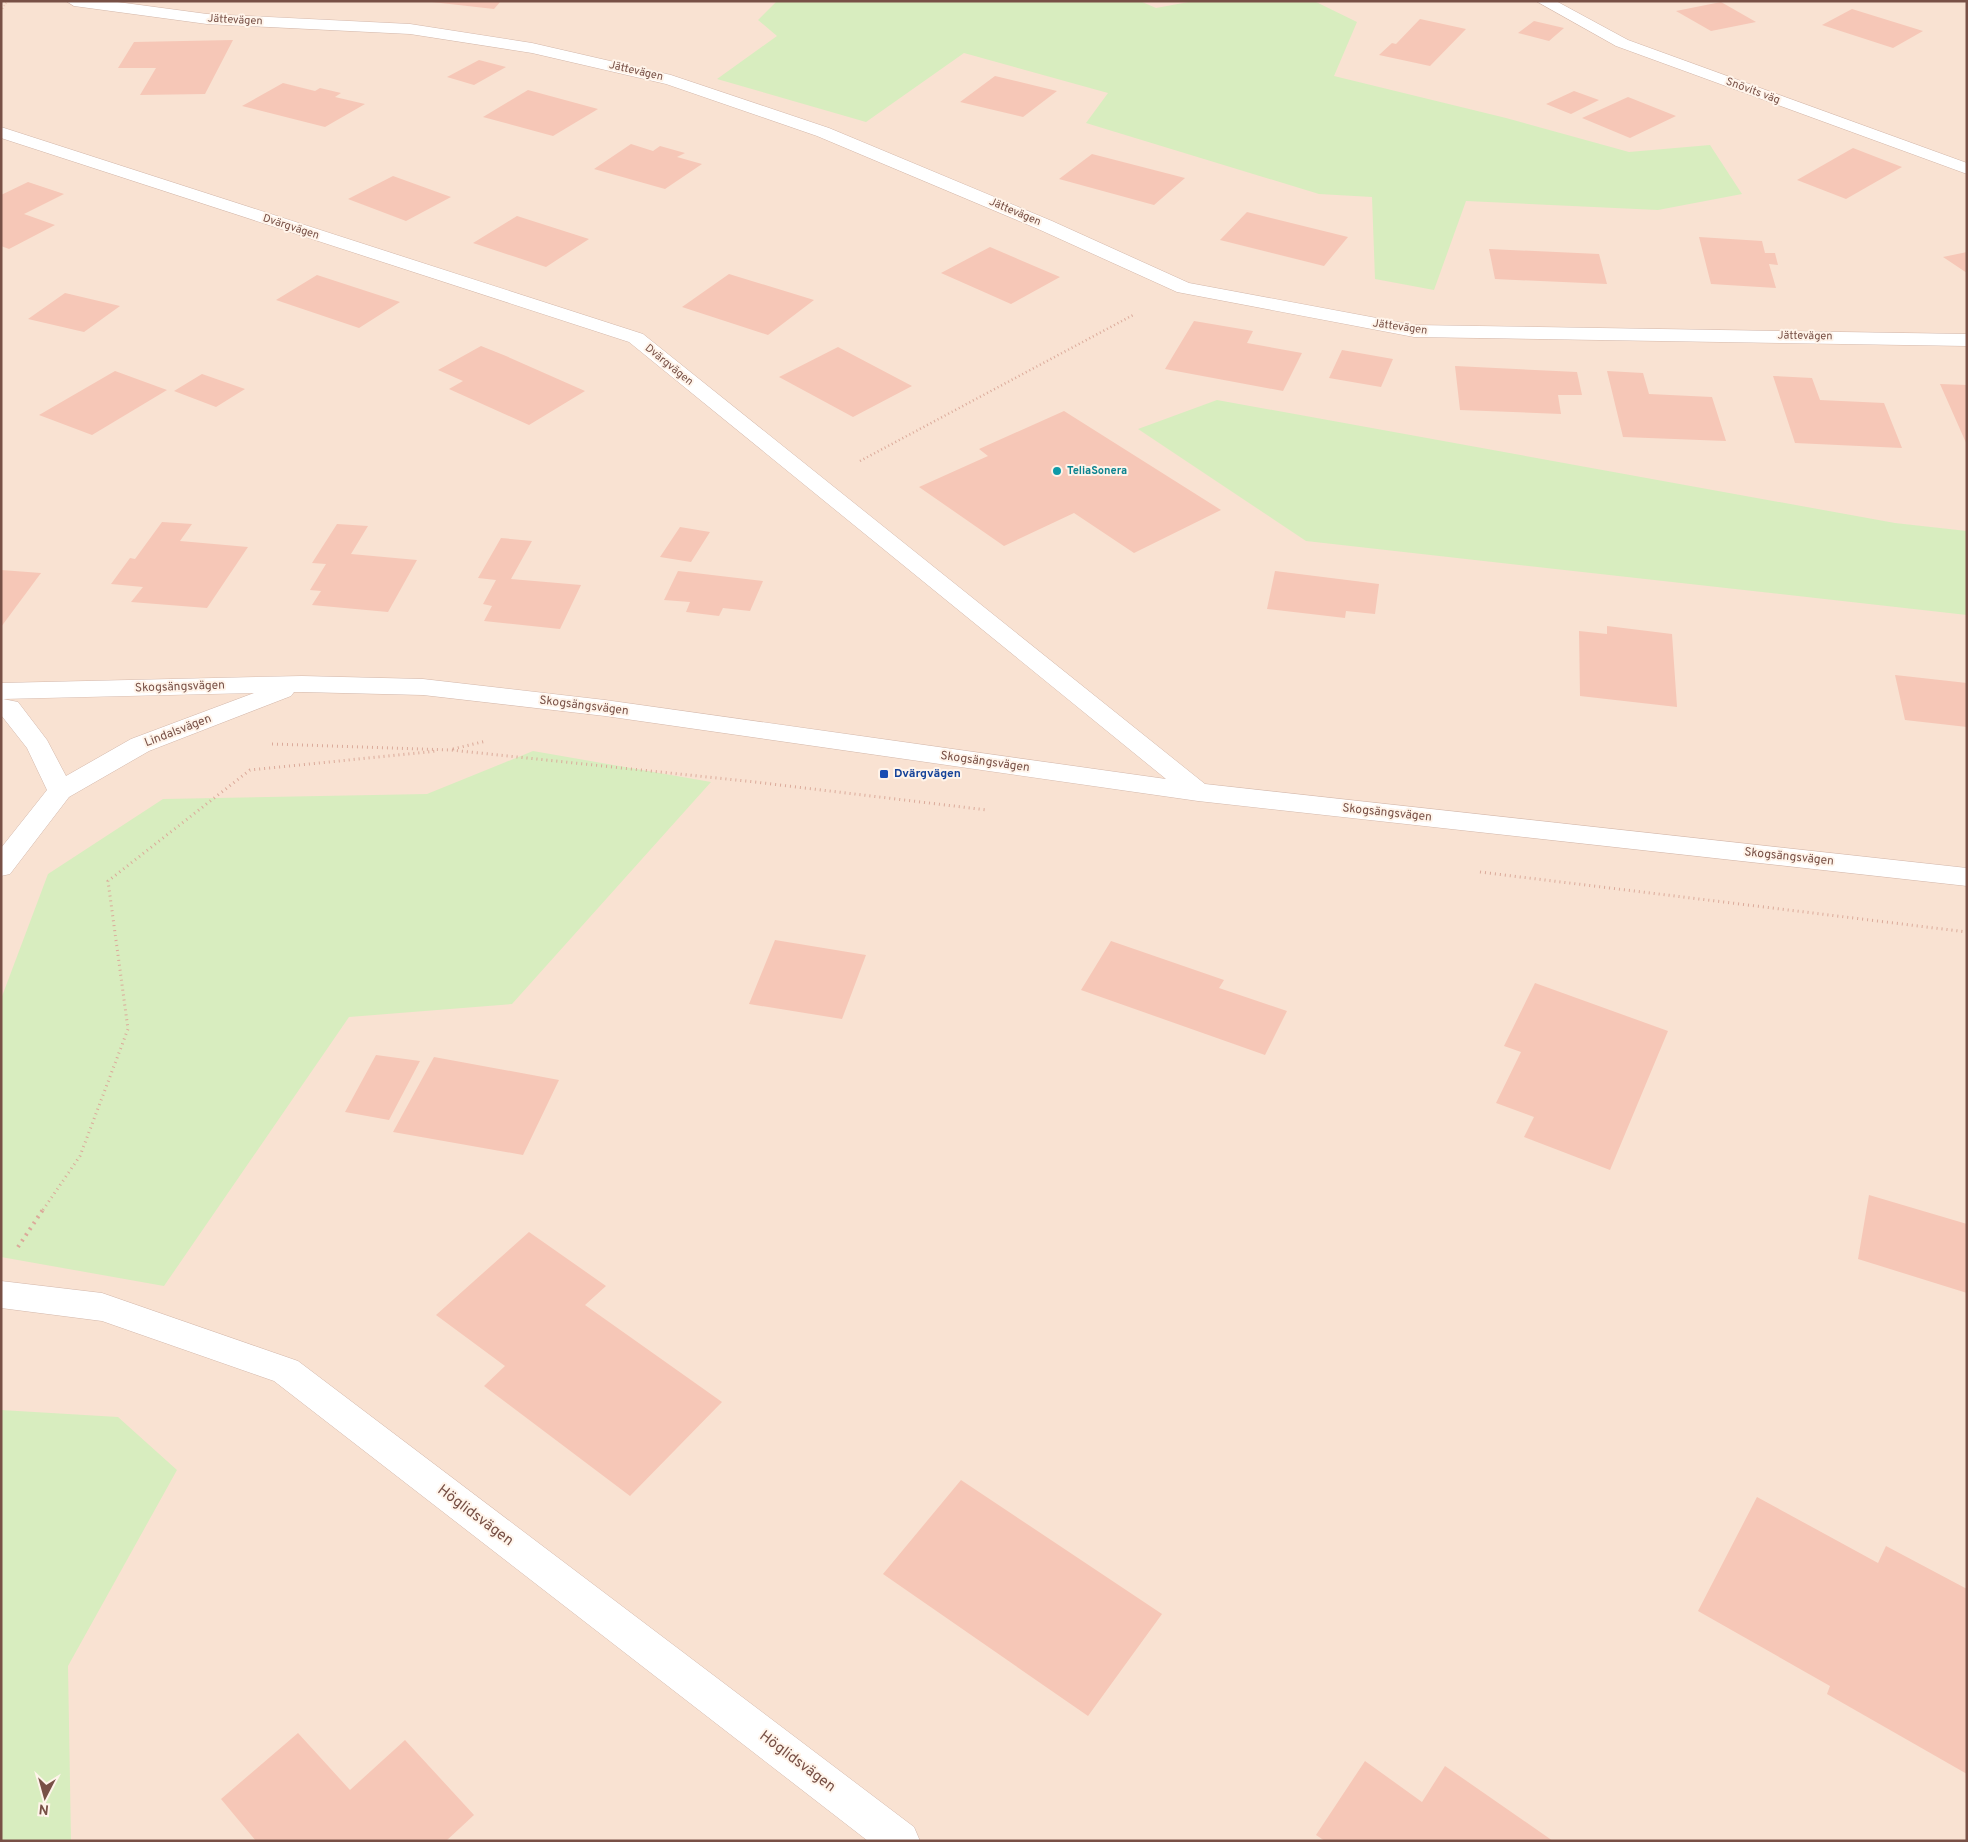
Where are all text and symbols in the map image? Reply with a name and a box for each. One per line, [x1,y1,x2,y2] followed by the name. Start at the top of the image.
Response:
[207,12,263,28] street label: Jättevägen
[608,58,664,84] street label: Jättevägen
[1724,75,1782,107] street label: Snövits väg
[987,195,1043,229] street label: Jättevägen
[261,211,321,243] street label: Dvärgvägen
[1372,316,1428,338] street label: Jättevägen
[1777,329,1833,343] street label: Jättevägen
[642,341,696,389] street label: Dvärgvägen
[1067,464,1127,478] place label: TeliaSonera
[1051,465,1063,477] marker: TeliaSonera
[135,677,225,697] street label: Skogsängsvägen
[538,693,630,719] street label: Skogsängsvägen
[142,711,214,751] street label: Lindalsvägen
[939,748,1031,776] street label: Skogsängsvägen
[894,766,961,782] place label: Dvärgvägen
[878,768,890,780] marker: Dvärgvägen
[1341,800,1433,826] street label: Skogsängsvägen
[1743,844,1835,870] street label: Skogsängsvägen
[433,1481,517,1551] street label: Höglidsvägen
[755,1727,839,1797] street label: Höglidsvägen
[20,1772,70,1822] north arrow
[38,1799,50,1817] text: N

